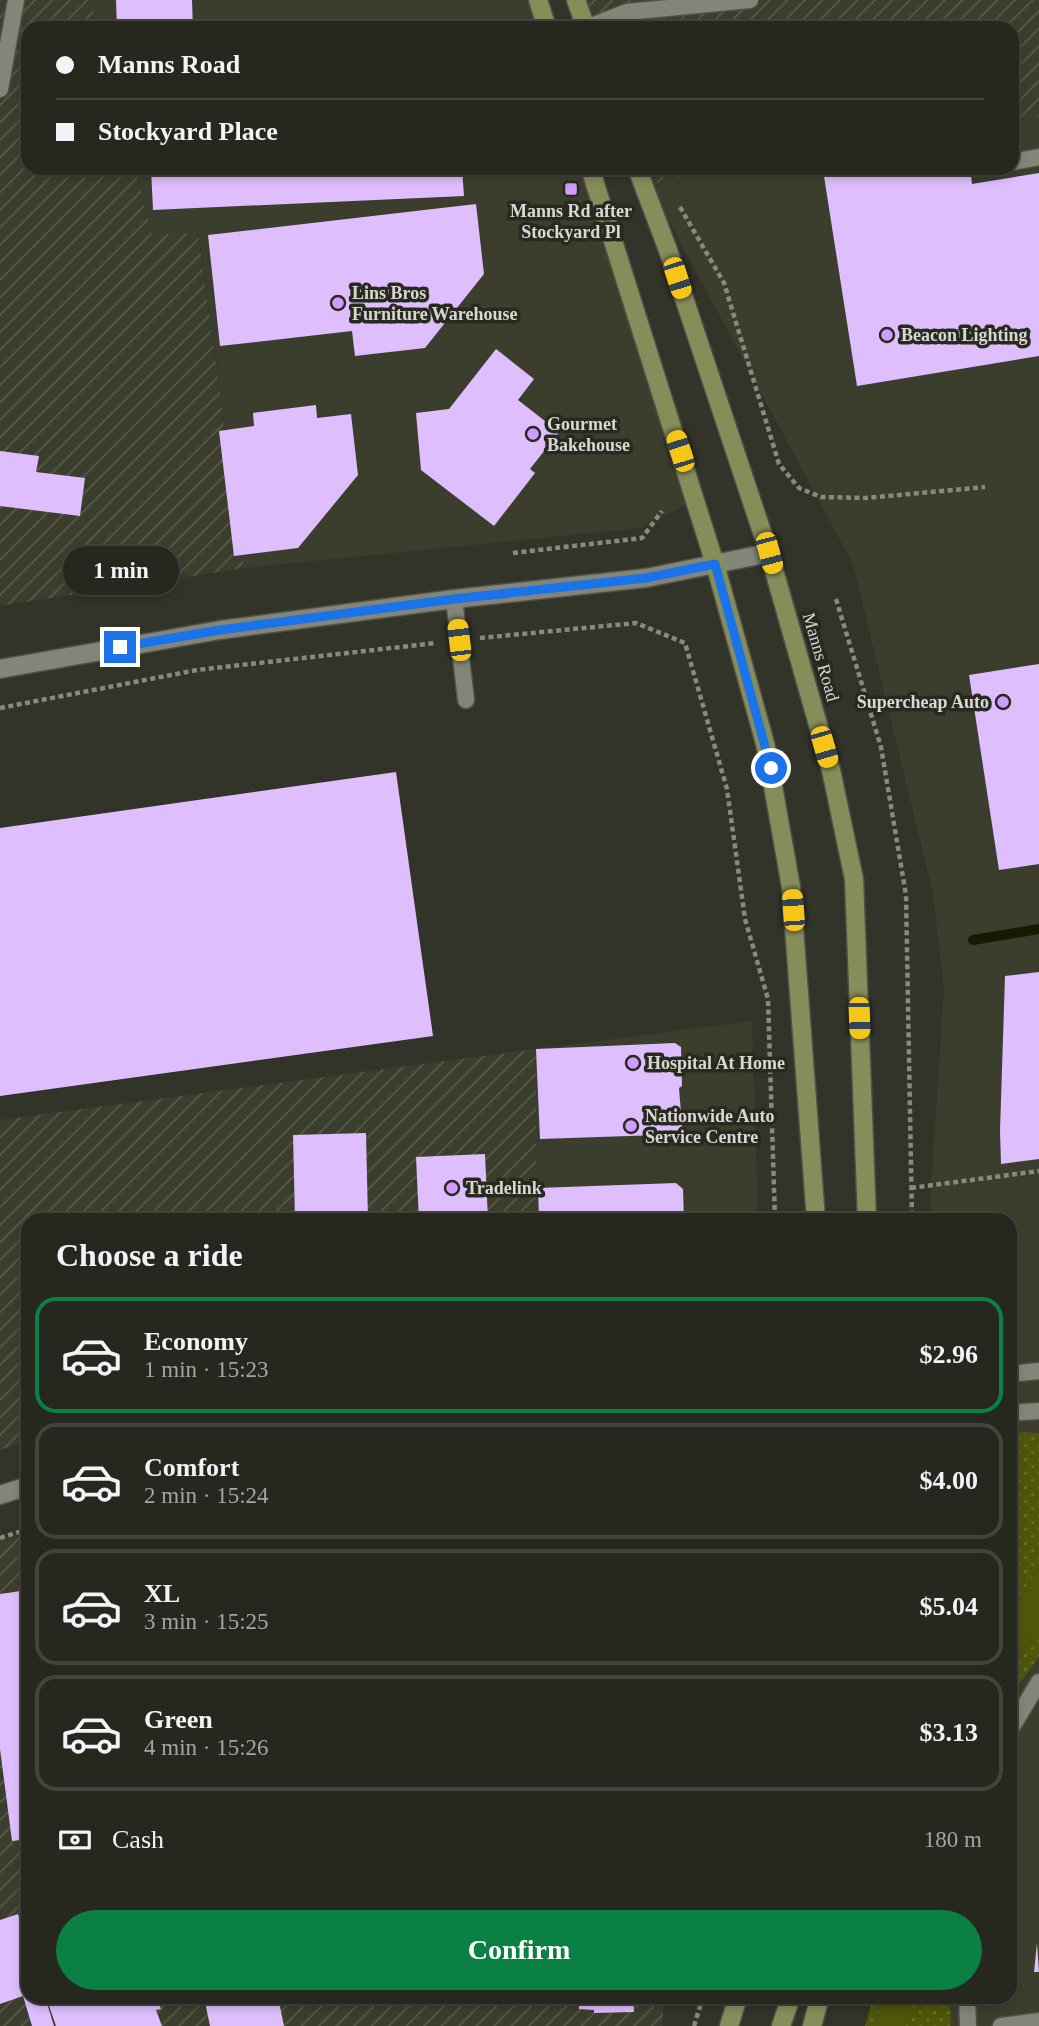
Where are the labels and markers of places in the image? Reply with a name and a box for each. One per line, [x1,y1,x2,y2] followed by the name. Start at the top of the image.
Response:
[563,181,579,197] marker: Manns Rd after Stockyard Pl
[510,201,632,242] place label: Manns Rd after Stockyard Pl
[352,283,518,324] place label: Lins Bros Furniture Warehouse
[330,295,346,311] marker: Lins Bros Furniture Warehouse
[901,325,1028,345] place label: Beacon Lighting
[879,327,895,343] marker: Beacon Lighting
[547,414,630,455] place label: Gourmet Bakehouse
[525,426,541,442] marker: Gourmet Bakehouse
[857,692,989,712] place label: Supercheap Auto
[995,694,1011,710] marker: Supercheap Auto
[647,1053,785,1073] place label: Hospital At Home
[625,1055,641,1071] marker: Hospital At Home
[645,1106,775,1147] place label: Nationwide Auto Service Centre
[623,1118,639,1134] marker: Nationwide Auto Service Centre
[466,1178,542,1198] place label: Tradelink
[444,1180,460,1196] marker: Tradelink

